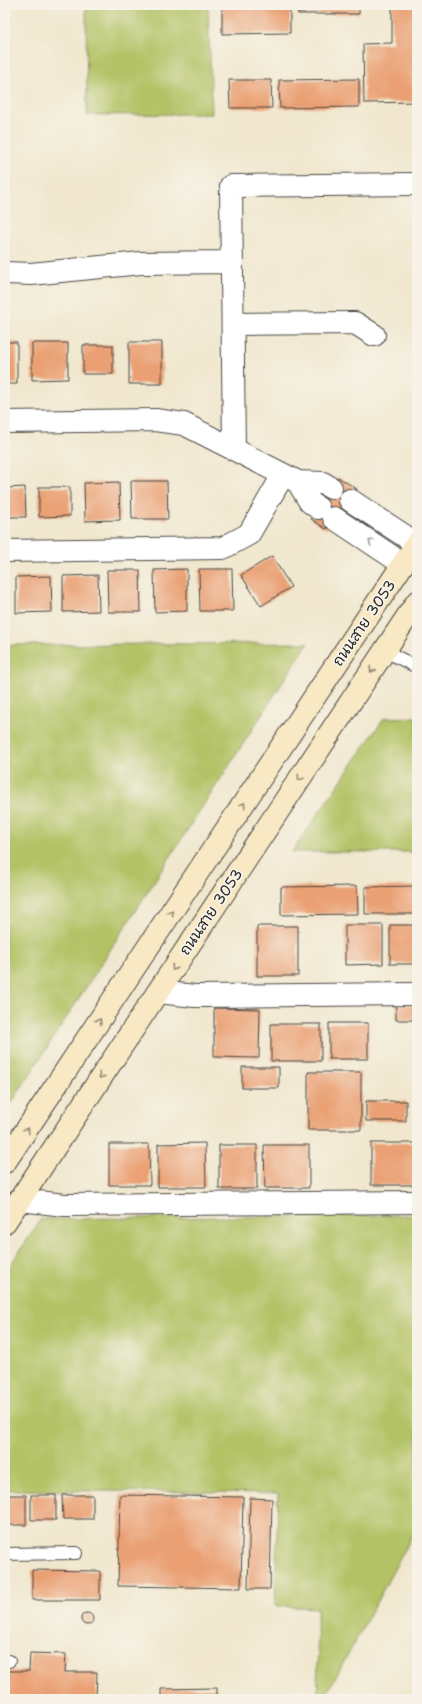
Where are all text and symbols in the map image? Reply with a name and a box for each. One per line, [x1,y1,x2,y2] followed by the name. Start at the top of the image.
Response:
[368,540,375,547] one-way arrow
[328,576,400,670] street label: ถนนสาย 3053
[369,666,377,673] one-way arrow
[297,774,305,781] one-way arrow
[238,802,245,809] one-way arrow
[175,865,247,959] street label: ถนนสาย 3053
[166,910,173,917] one-way arrow
[171,964,179,971] one-way arrow
[94,1019,101,1026] one-way arrow
[98,1072,106,1079] one-way arrow
[22,1127,29,1134] one-way arrow

